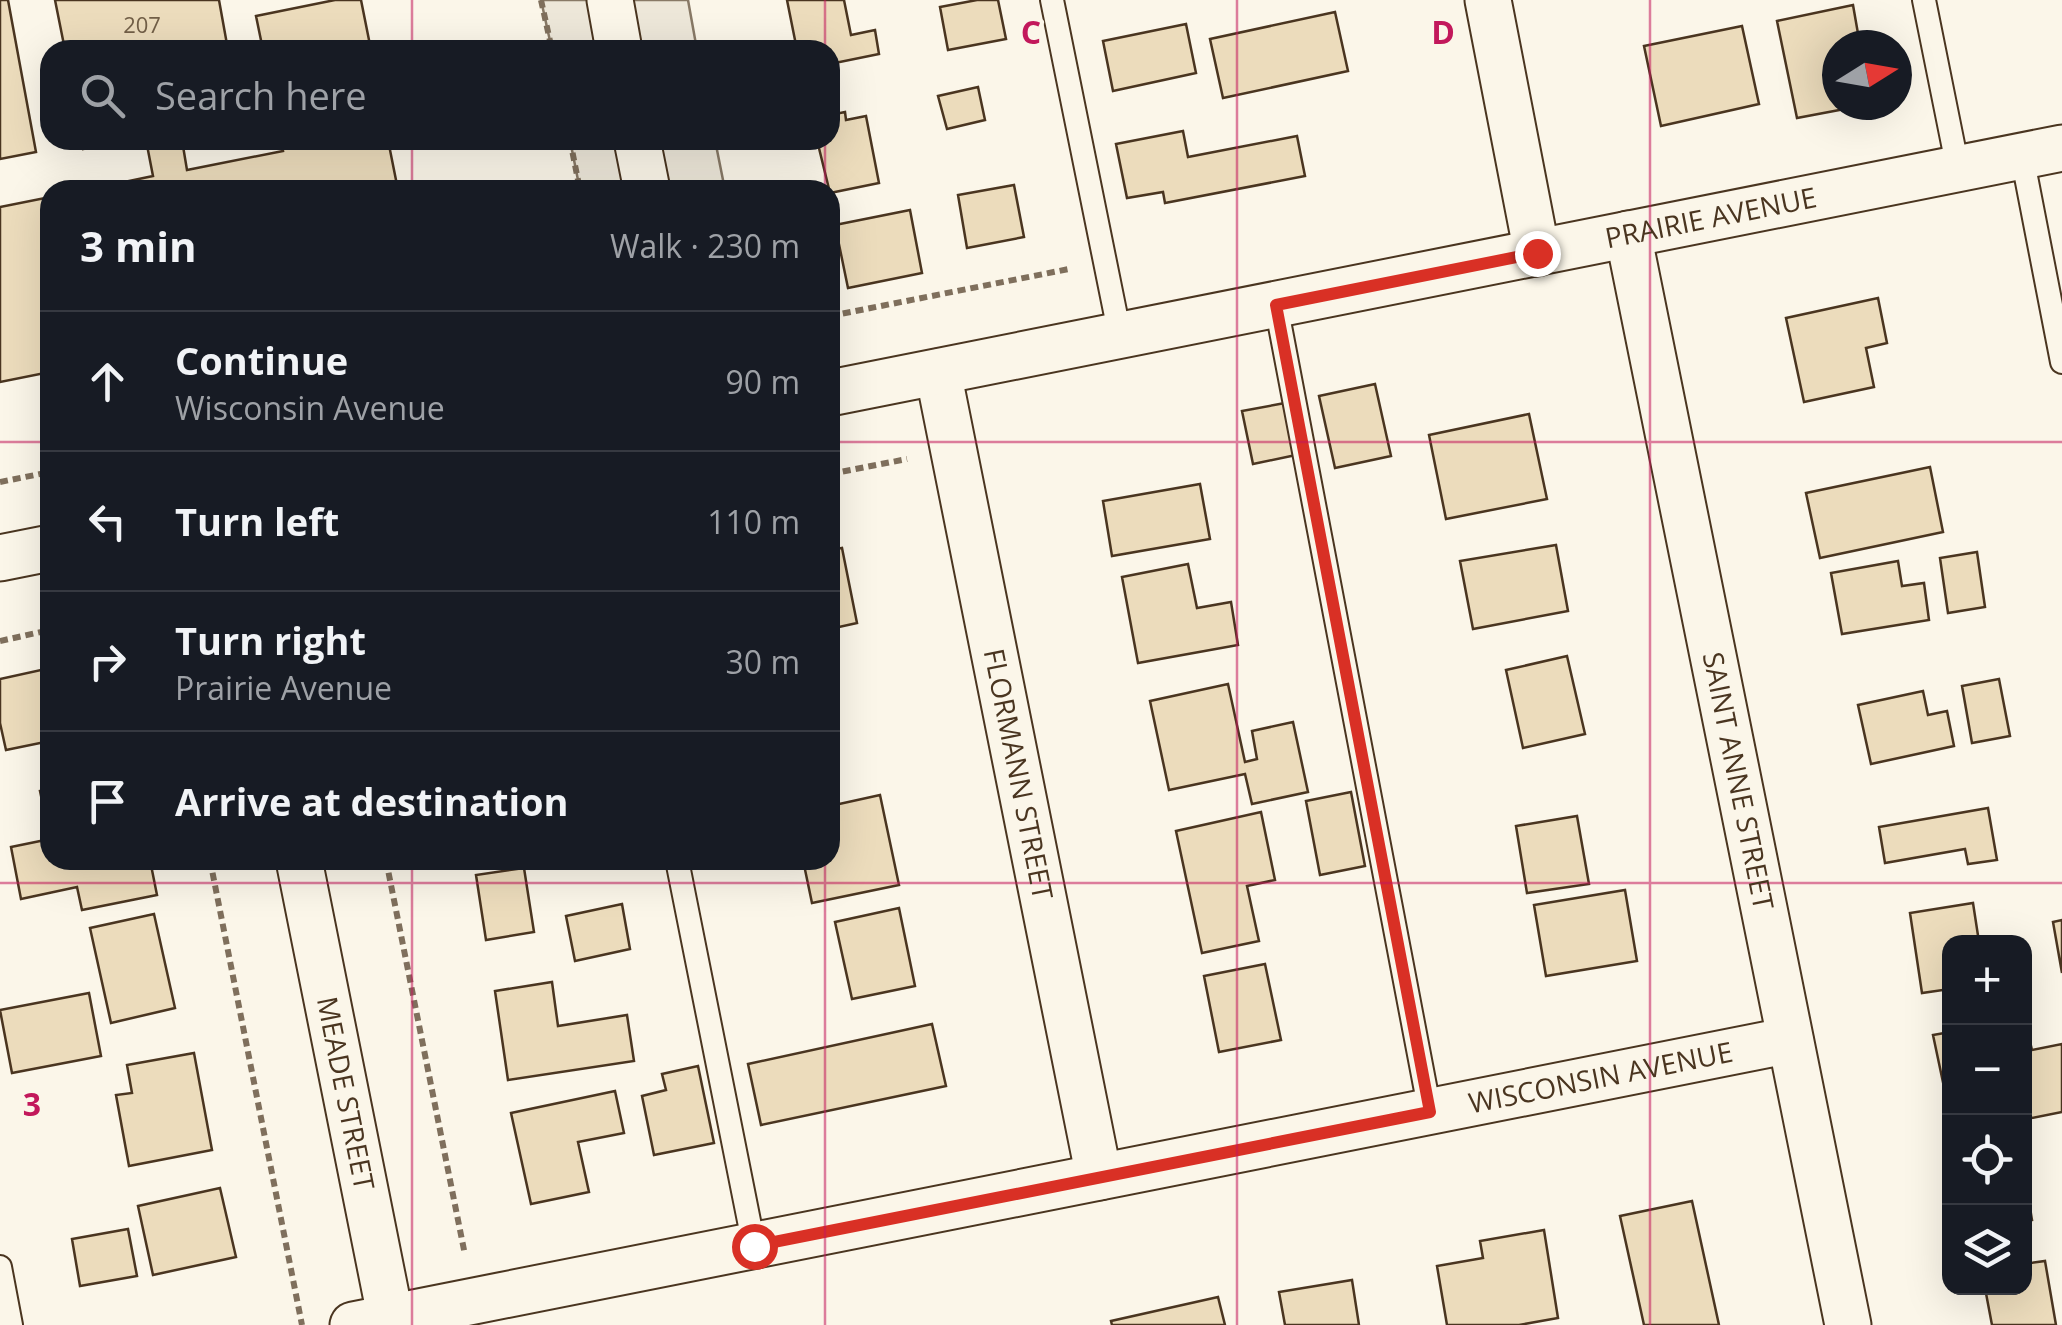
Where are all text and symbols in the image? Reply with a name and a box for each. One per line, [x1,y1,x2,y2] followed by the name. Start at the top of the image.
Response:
[123,9,161,39] house number: 207
[1021,10,1041,53] text: C
[1431,10,1455,53] text: D
[1822,30,1912,120] north arrow
[40,40,840,150] search box
[75,68,130,123] icon: search
[155,69,367,121] text: Search here
[1602,177,1820,256] street label: PRAIRIE AVENUE
[80,217,197,274] text: 3 min
[610,224,800,267] text: Walk · 230 m
[1515,231,1561,277] route end
[175,334,348,386] text: Continue
[80,354,135,409] icon: ahead
[725,360,800,403] text: 90 m
[175,386,445,429] text: Wisconsin Avenue
[80,494,135,549] icon: left
[175,495,339,547] text: Turn left
[707,500,800,543] text: 110 m
[175,614,366,666] text: Turn right
[80,634,135,689] icon: right
[725,640,800,683] text: 30 m
[976,645,1063,903] street label: FLORMANN STREET
[1695,649,1784,914] street label: SAINT ANNE STREET
[175,666,392,709] text: Prairie Avenue
[80,774,135,829] icon: arrive
[175,775,569,827] text: Arrive at destination
[1942,935,2032,1295] map controls
[1942,935,2032,1025] button: +
[309,993,385,1194] street label: MEADE STREET
[1942,1025,2032,1115] button: −
[1465,1032,1736,1121] street label: WISCONSIN AVENUE
[23,1082,41,1125] text: 3
[1942,1115,2032,1205] button: locate
[1942,1205,2032,1295] button: layers
[732,1224,778,1270] route start

